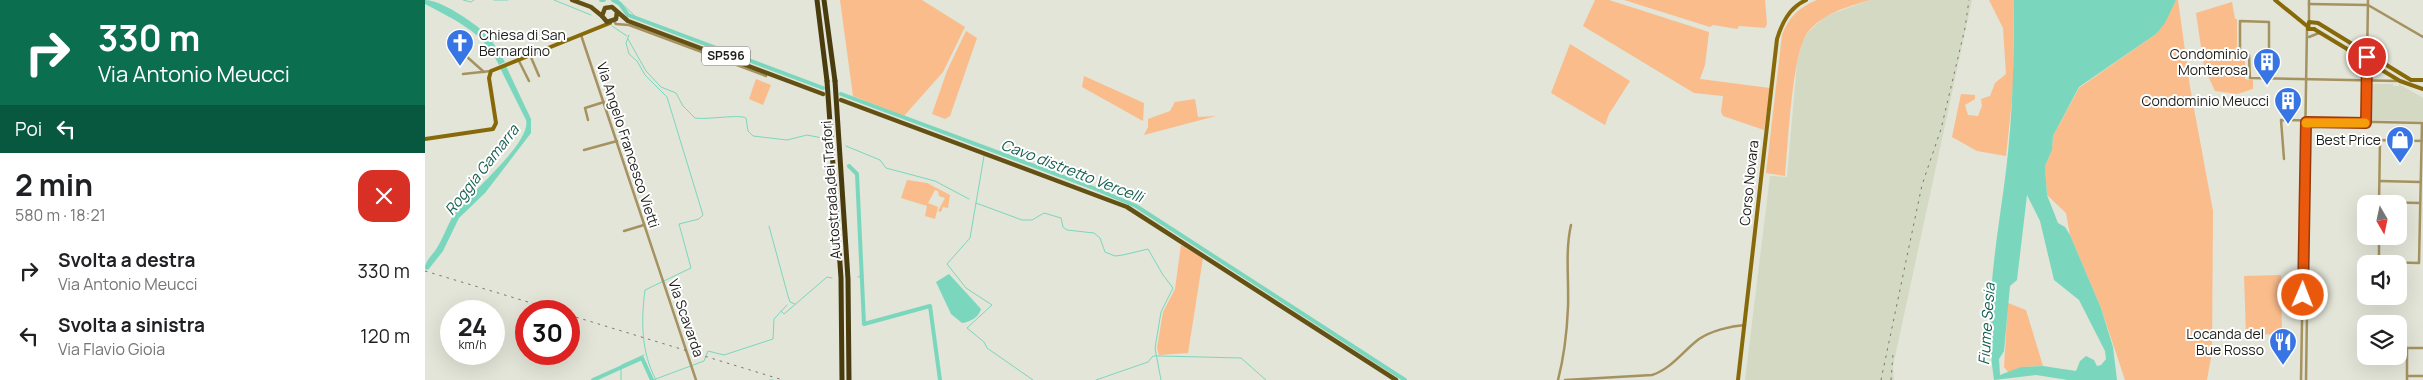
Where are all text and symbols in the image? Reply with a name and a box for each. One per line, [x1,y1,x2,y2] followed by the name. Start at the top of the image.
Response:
[98,14,200,62] text: 330 m
[15,20,80,85] icon: right
[479,25,566,60] place label: Chiesa di San Bernardino
[445,28,475,67] church icon: Chiesa di San Bernardino
[2346,36,2388,78] pin
[2353,43,2381,71] icon: arrive
[2170,44,2248,79] place label: Condominio Monterosa
[702,46,750,66] road number: SP596
[2252,47,2282,86] building icon: Condominio Monterosa
[98,59,290,89] text: Via Antonio Meucci
[593,60,664,230] street label: Via Angelo Francesco Vietti
[2273,86,2303,125] building icon: Condominio Meucci
[2141,91,2269,110] place label: Condominio Meucci
[52,115,80,143] icon: left
[15,116,42,142] text: Poi
[440,119,524,219] water label: Roggia Gamarra
[816,120,845,260] street label: Autostrada dei Trafori
[2385,125,2415,164] shop icon: Best Price
[2316,130,2381,149] place label: Best Price
[998,134,1149,208] water label: Cavo distretto Vercelli
[1735,139,1762,227] street label: Corso Novara
[15,164,93,205] text: 2 min
[358,170,410,222] button: close
[2357,195,2407,245] north arrow
[2357,195,2407,365] map controls
[15,204,106,226] text: 580 m · 18:21
[58,247,195,273] text: Svolta a destra
[2357,255,2407,305] button: sound
[15,257,43,285] icon: right
[357,258,410,284] text: 330 m
[2276,268,2328,320] position arrow
[58,273,198,295] text: Via Antonio Meucci
[664,276,709,359] street label: Via Scavarda
[1973,282,2000,366] water label: Fiume Sesia
[515,300,580,365] speed limit sign: 30
[458,309,487,344] text: 24
[58,312,205,338] text: Svolta a sinistra
[2357,315,2407,365] button: layers
[15,322,43,350] icon: left
[360,323,410,349] text: 120 m
[2186,324,2264,359] place label: Locanda del Bue Rosso
[2268,327,2298,366] restaurant icon: Locanda del Bue Rosso
[459,336,486,353] text: km/h
[58,338,165,360] text: Via Flavio Gioia

